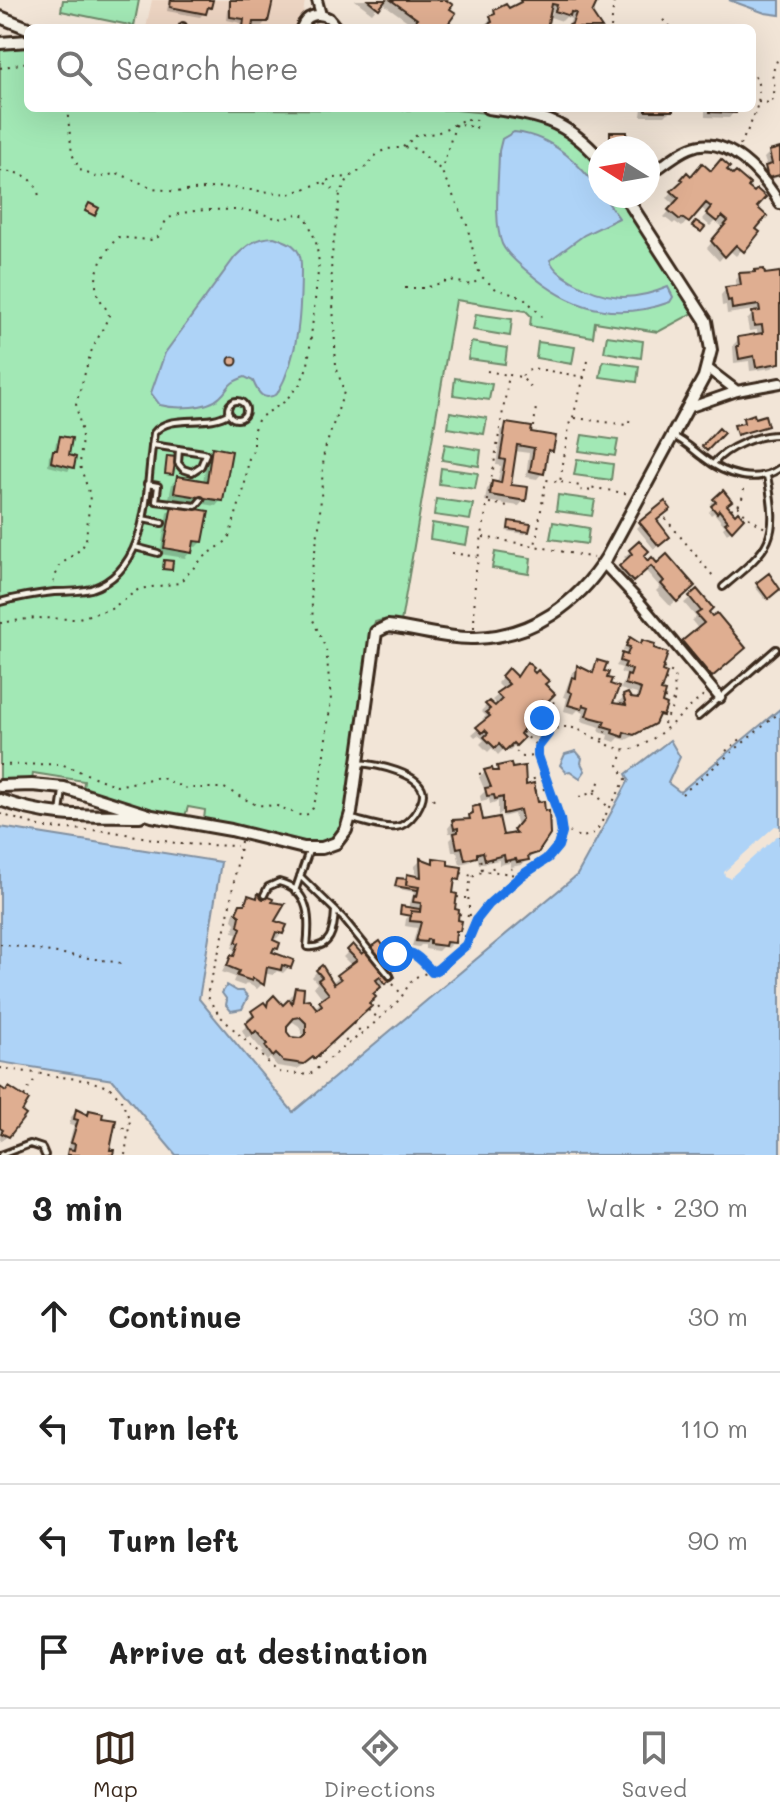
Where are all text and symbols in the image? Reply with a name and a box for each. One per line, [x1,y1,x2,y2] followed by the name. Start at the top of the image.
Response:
[24,24,756,112] search box
[52,46,96,90] icon: search
[116,48,299,88] text: Search here
[588,136,660,208] north arrow
[524,700,560,736] route end
[377,936,413,972] route start
[32,1185,123,1230] text: 3 min
[586,1190,748,1224] text: Walk · 230 m
[32,1294,76,1338] icon: ahead
[108,1296,241,1336] text: Continue
[688,1299,748,1333] text: 30 m
[32,1406,76,1450] icon: left
[108,1408,239,1448] text: Turn left
[680,1411,748,1445] text: 110 m
[32,1518,76,1562] icon: left
[108,1520,239,1560] text: Turn left
[688,1523,748,1557] text: 90 m
[32,1630,76,1674] icon: arrive
[108,1632,428,1672] text: Arrive at destination
[93,1726,138,1803] tab: Map
[324,1726,436,1803] tab: Directions
[622,1726,687,1803] tab: Saved

